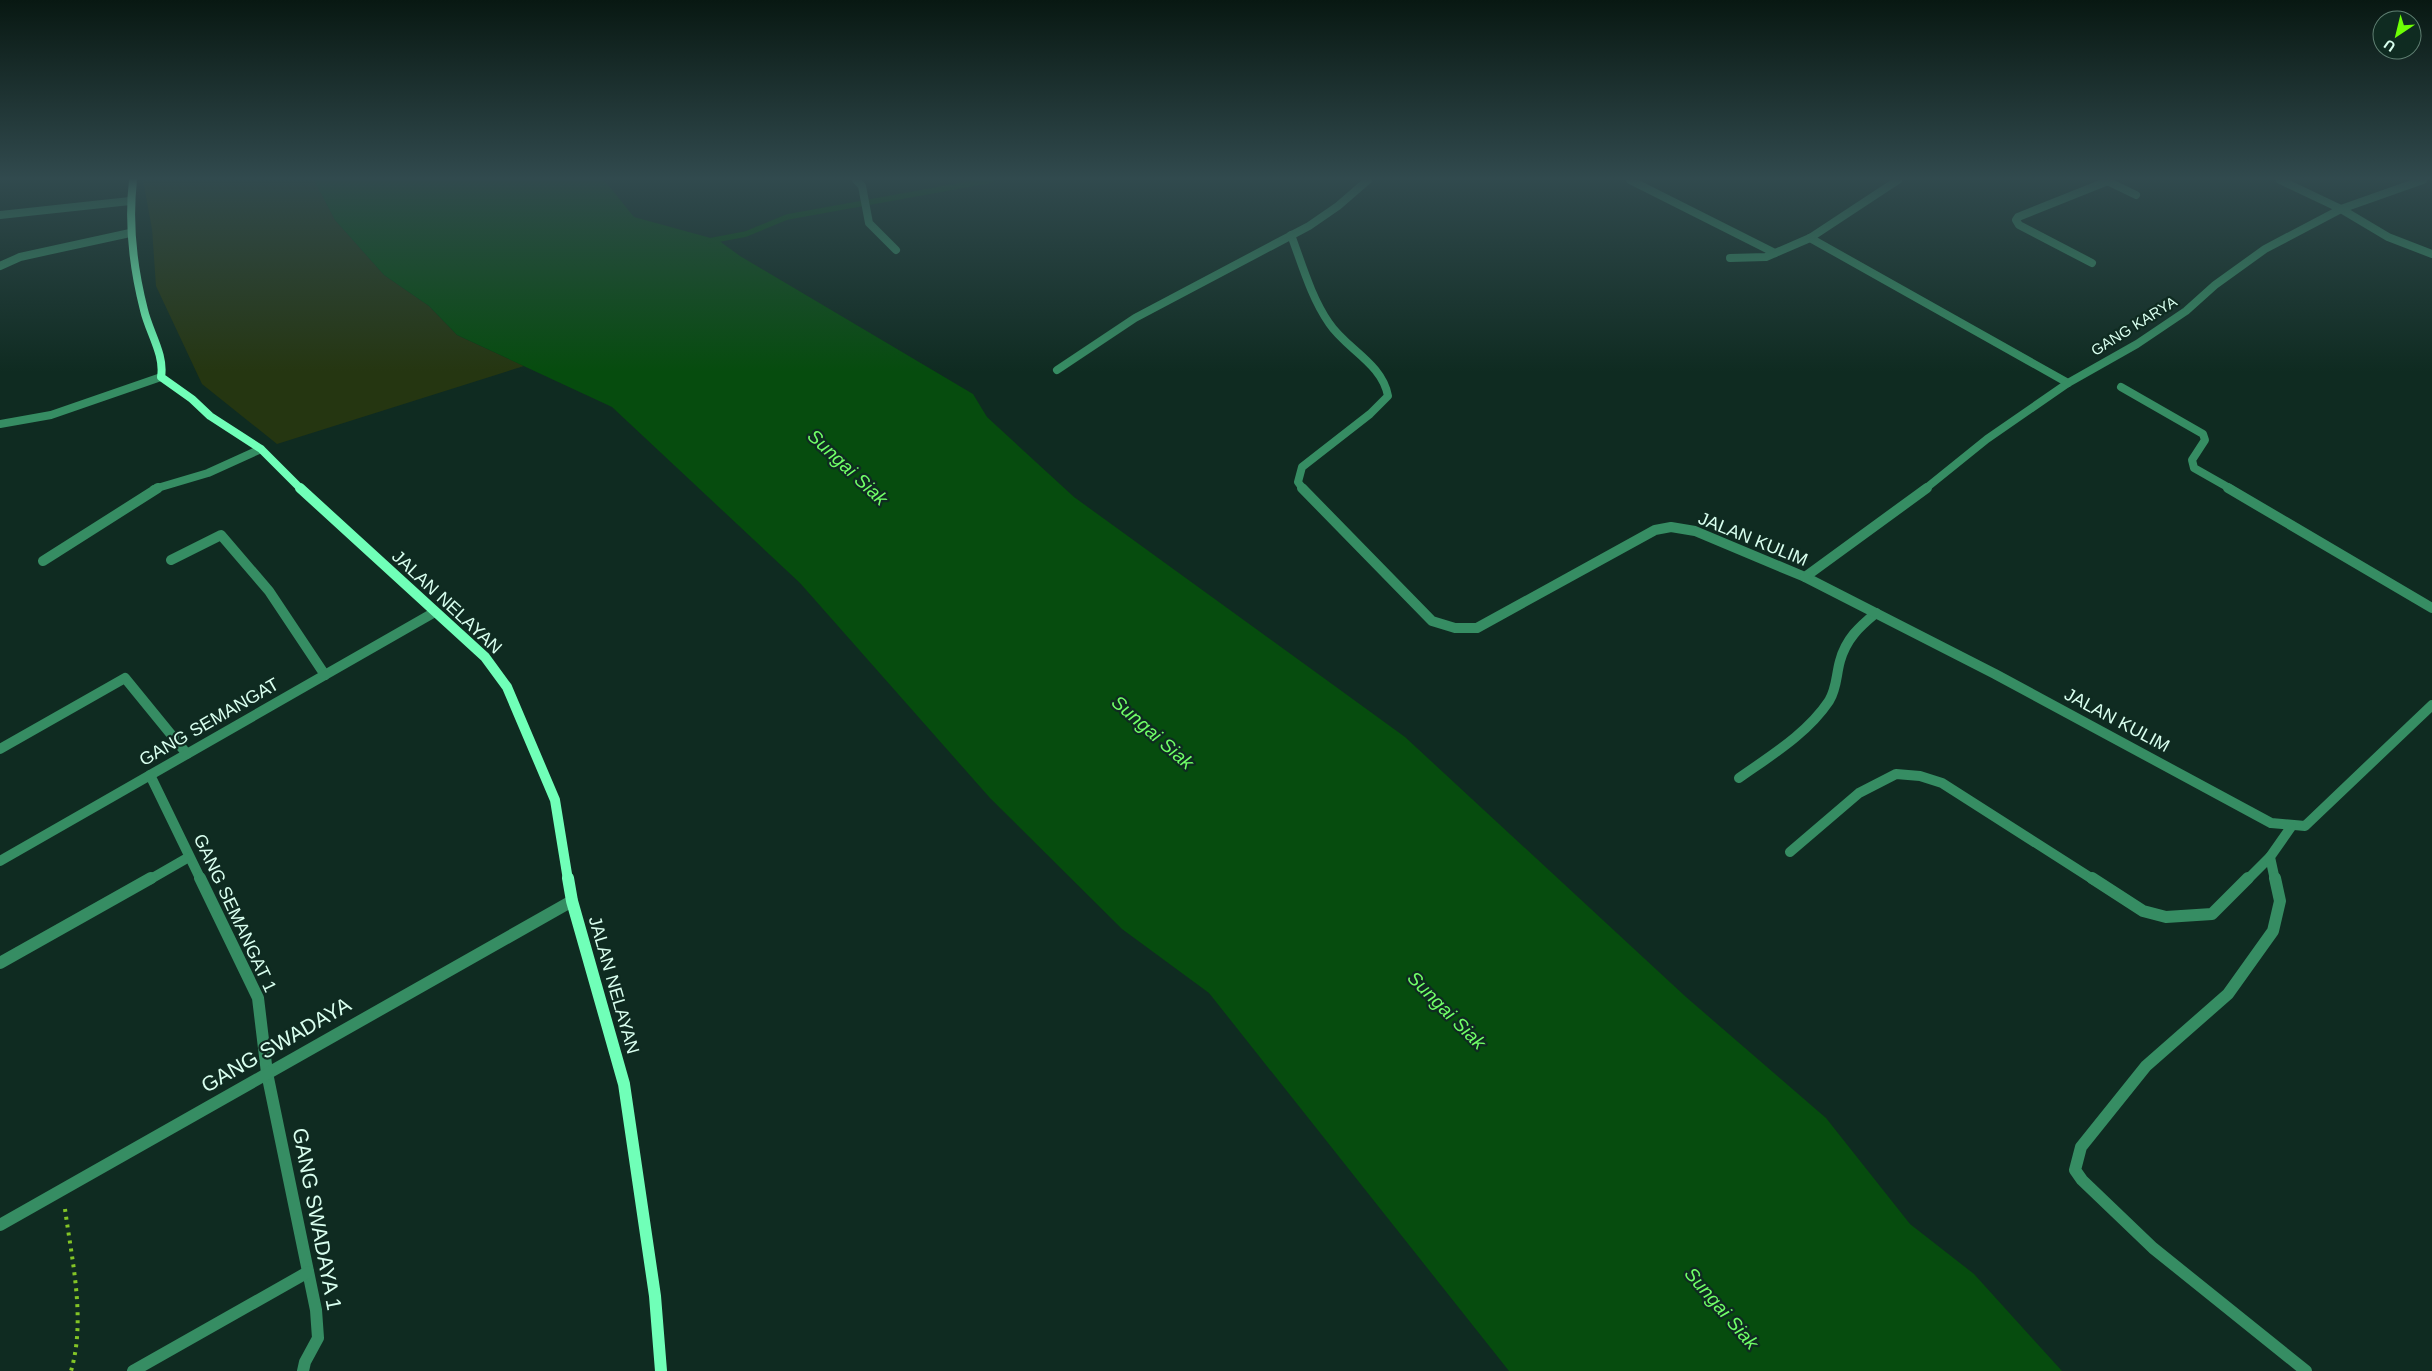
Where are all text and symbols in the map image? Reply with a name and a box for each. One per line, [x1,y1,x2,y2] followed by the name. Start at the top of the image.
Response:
[2372,10,2422,60] north arrow
[2381,36,2398,55] text: U
[2088,292,2180,359] street label: GANG KARYA
[803,425,893,511] water label: Sungai Siak
[1695,508,1811,570] street label: JALAN KULIM
[388,546,506,658] street label: JALAN NELAYAN
[136,674,282,770] street label: GANG SEMANGAT
[2061,684,2173,756] street label: JALAN KULIM
[1108,691,1199,775] water label: Sungai Siak
[190,831,280,995] street label: GANG SEMANGAT 1
[585,914,643,1056] street label: JALAN NELAYAN
[1403,967,1491,1055] water label: Sungai Siak
[197,992,355,1097] street label: GANG SWADAYA
[289,1126,346,1312] street label: GANG SWADAYA 1
[1680,1263,1764,1355] water label: Sungai Siak

